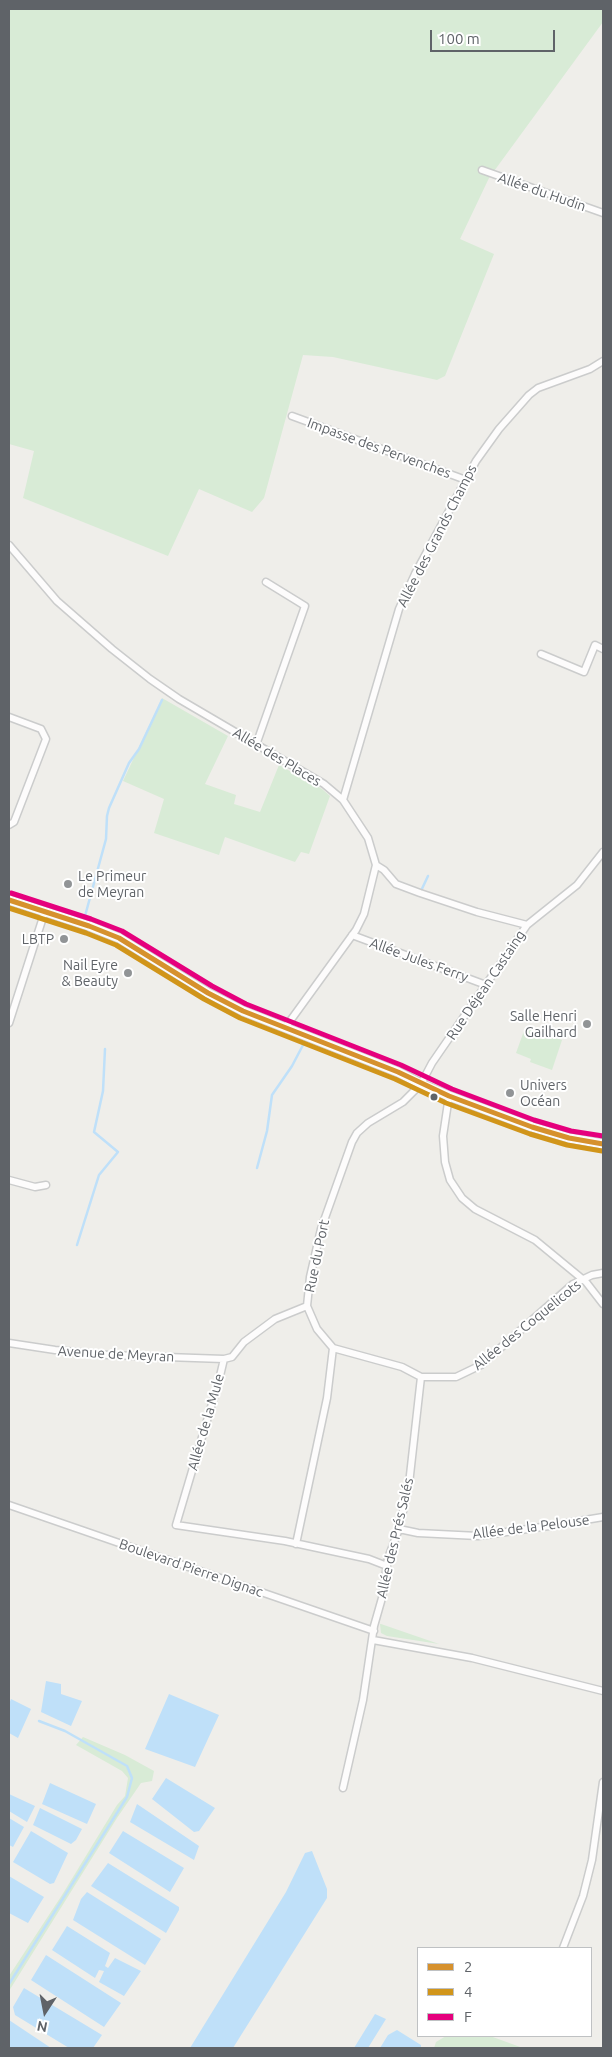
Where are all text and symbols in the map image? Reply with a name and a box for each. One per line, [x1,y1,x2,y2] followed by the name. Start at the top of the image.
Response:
[432,20,557,52] scale bar
[438,30,480,47] text: 100 m
[496,169,588,215] street label: Allée du Hudin
[305,414,453,482] street label: Impasse des Pervenches
[394,462,480,610] street label: Allée des Grands Champs
[230,724,324,790] street label: Allée des Places
[78,868,146,900] place label: Le Primeur de Meyran
[62,878,74,890] marker: Le Primeur de Meyran
[443,927,529,1043] street label: Rue Déjean Castaing
[22,931,54,947] place label: LBTP
[58,933,70,945] marker: LBTP
[368,934,470,986] street label: Allée Jules Ferry
[62,957,118,990] place label: Nail Eyre & Beauty
[122,967,134,979] marker: Nail Eyre & Beauty
[510,1008,577,1040] place label: Salle Henri Gailhard
[581,1018,593,1030] marker: Salle Henri Gailhard
[520,1077,567,1110] place label: Univers Océan
[504,1087,516,1099] marker: Univers Océan
[429,1092,439,1102] unlabelled marker
[301,1218,333,1294] street label: Rue du Port
[470,1276,584,1374] street label: Allée des Coquelicots
[57,1343,175,1365] street label: Avenue de Meyran
[184,1372,228,1472] street label: Allée de la Mule
[373,1476,417,1600] street label: Allée des Prés Salés
[472,1511,590,1543] street label: Allée de la Pelouse
[117,1535,265,1601] street label: Boulevard Pierre Dignac
[417,1947,592,2037] legend
[464,1958,472,1975] text: 2
[464,1983,472,2000] text: 4
[20,1987,70,2037] north arrow
[464,2008,472,2025] text: F
[35,2018,49,2036] text: N

